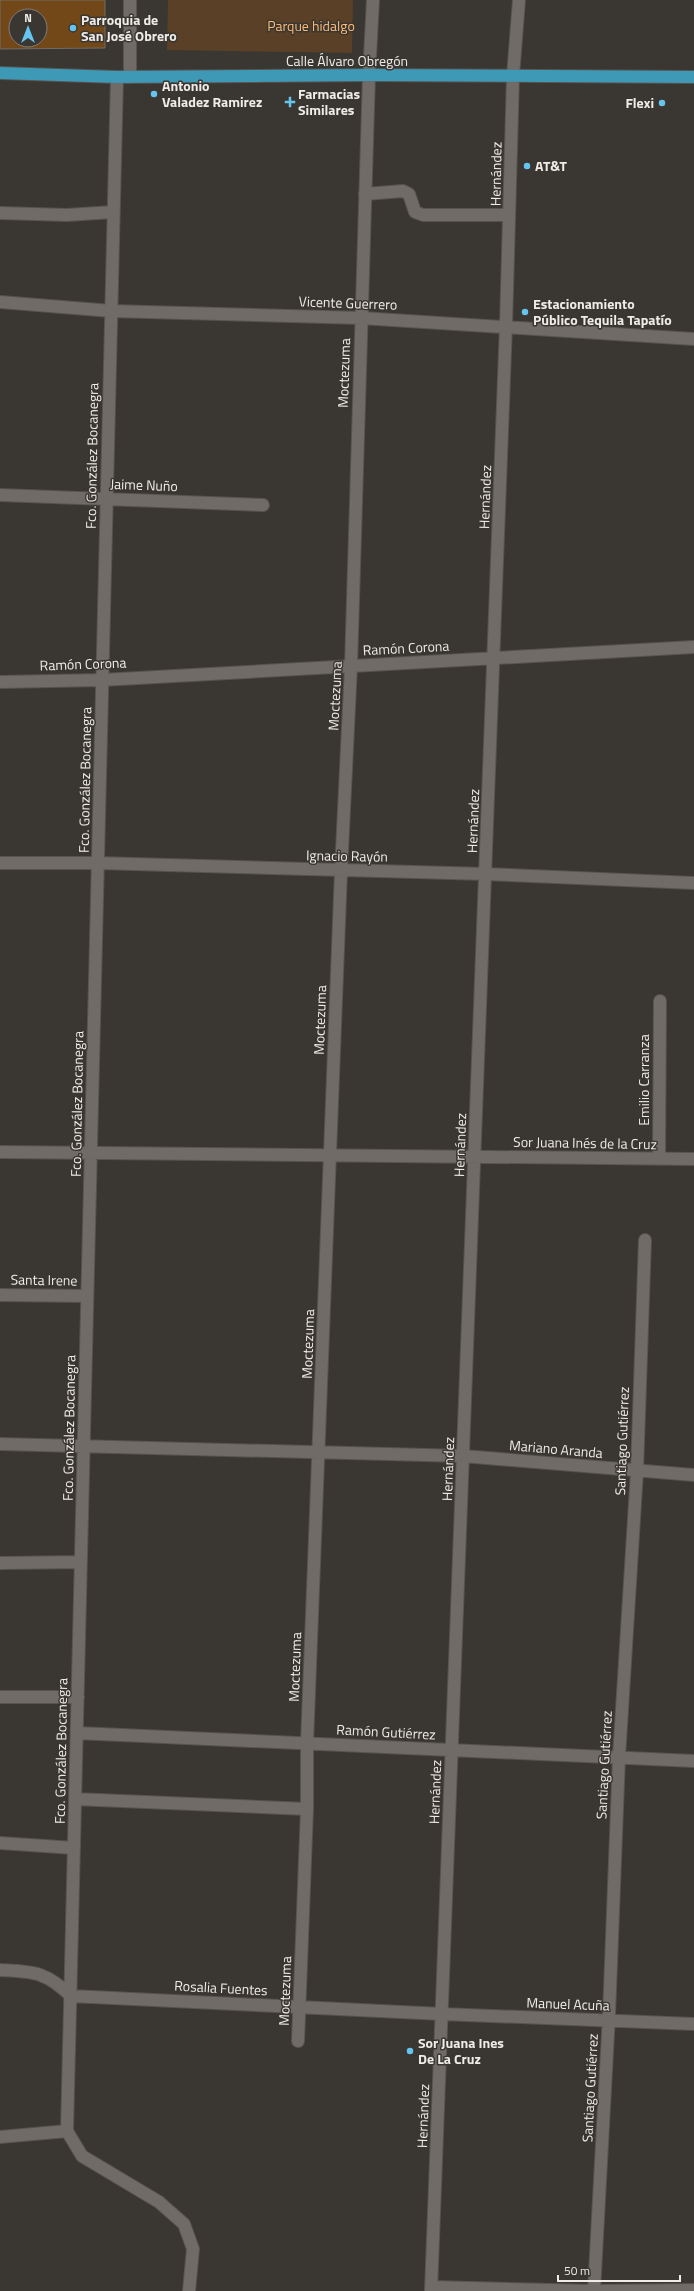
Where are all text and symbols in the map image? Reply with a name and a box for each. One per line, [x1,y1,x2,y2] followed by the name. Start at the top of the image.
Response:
[8,8,48,48] north arrow
[81,9,177,46] place label: Parroquia de San José Obrero
[24,10,32,26] text: N
[267,15,355,36] park label: Parque hidalgo
[68,23,78,33] marker: Parroquia de San José Obrero
[286,50,408,71] street label: Calle Álvaro Obregón
[162,75,262,112] place label: Antonio Valadez Ramirez
[298,83,360,120] place label: Farmacias Similares
[149,89,159,99] marker: Antonio Valadez Ramirez
[625,92,654,113] place label: Flexi
[285,97,295,107] marker: Farmacias Similares
[657,98,667,108] marker: Flexi
[484,142,507,206] street label: Hernández
[535,155,567,176] place label: AT&T
[522,161,532,171] marker: AT&T
[298,290,398,315] street label: Vicente Guerrero
[533,293,672,330] place label: Estacionamiento Público Tequila Tapatío
[520,307,530,317] marker: Estacionamiento Público Tequila Tapatío
[332,338,355,408] street label: Moctezuma
[80,383,103,529] street label: Fco. González Bocanegra
[473,465,496,529] street label: Hernández
[110,473,178,496] street label: Jaime Nuño
[362,635,450,660] street label: Ramón Corona
[39,651,127,676] street label: Ramón Corona
[322,661,347,731] street label: Moctezuma
[73,707,96,853] street label: Fco. González Bocanegra
[461,789,484,853] street label: Hernández
[306,844,388,867] street label: Ignacio Rayón
[308,985,331,1055] street label: Moctezuma
[65,1031,88,1177] street label: Fco. González Bocanegra
[633,1034,654,1126] street label: Emilio Carranza
[448,1113,471,1177] street label: Hernández
[513,1131,657,1154] street label: Sor Juana Inés de la Cruz
[10,1268,78,1291] street label: Santa Irene
[296,1309,319,1379] street label: Moctezuma
[57,1355,80,1501] street label: Fco. González Bocanegra
[609,1386,634,1496] street label: Santiago Gutiérrez
[508,1434,604,1463] street label: Mariano Aranda
[436,1437,459,1501] street label: Hernández
[283,1632,306,1702] street label: Moctezuma
[49,1678,72,1824] street label: Fco. González Bocanegra
[590,1710,617,1820] street label: Santiago Gutiérrez
[336,1718,436,1745] street label: Ramón Gutiérrez
[423,1760,446,1824] street label: Hernández
[273,1956,296,2026] street label: Moctezuma
[174,1975,268,2000] street label: Rosalia Fuentes
[526,1992,610,2015] street label: Manuel Acuña
[418,2032,504,2069] place label: Sor Juana Ines De La Cruz
[576,2033,603,2143] street label: Santiago Gutiérrez
[405,2046,415,2056] marker: Sor Juana Ines De La Cruz
[411,2084,434,2148] street label: Hernández
[558,2257,680,2283] scale bar
[564,2261,590,2280] text: 50 m

